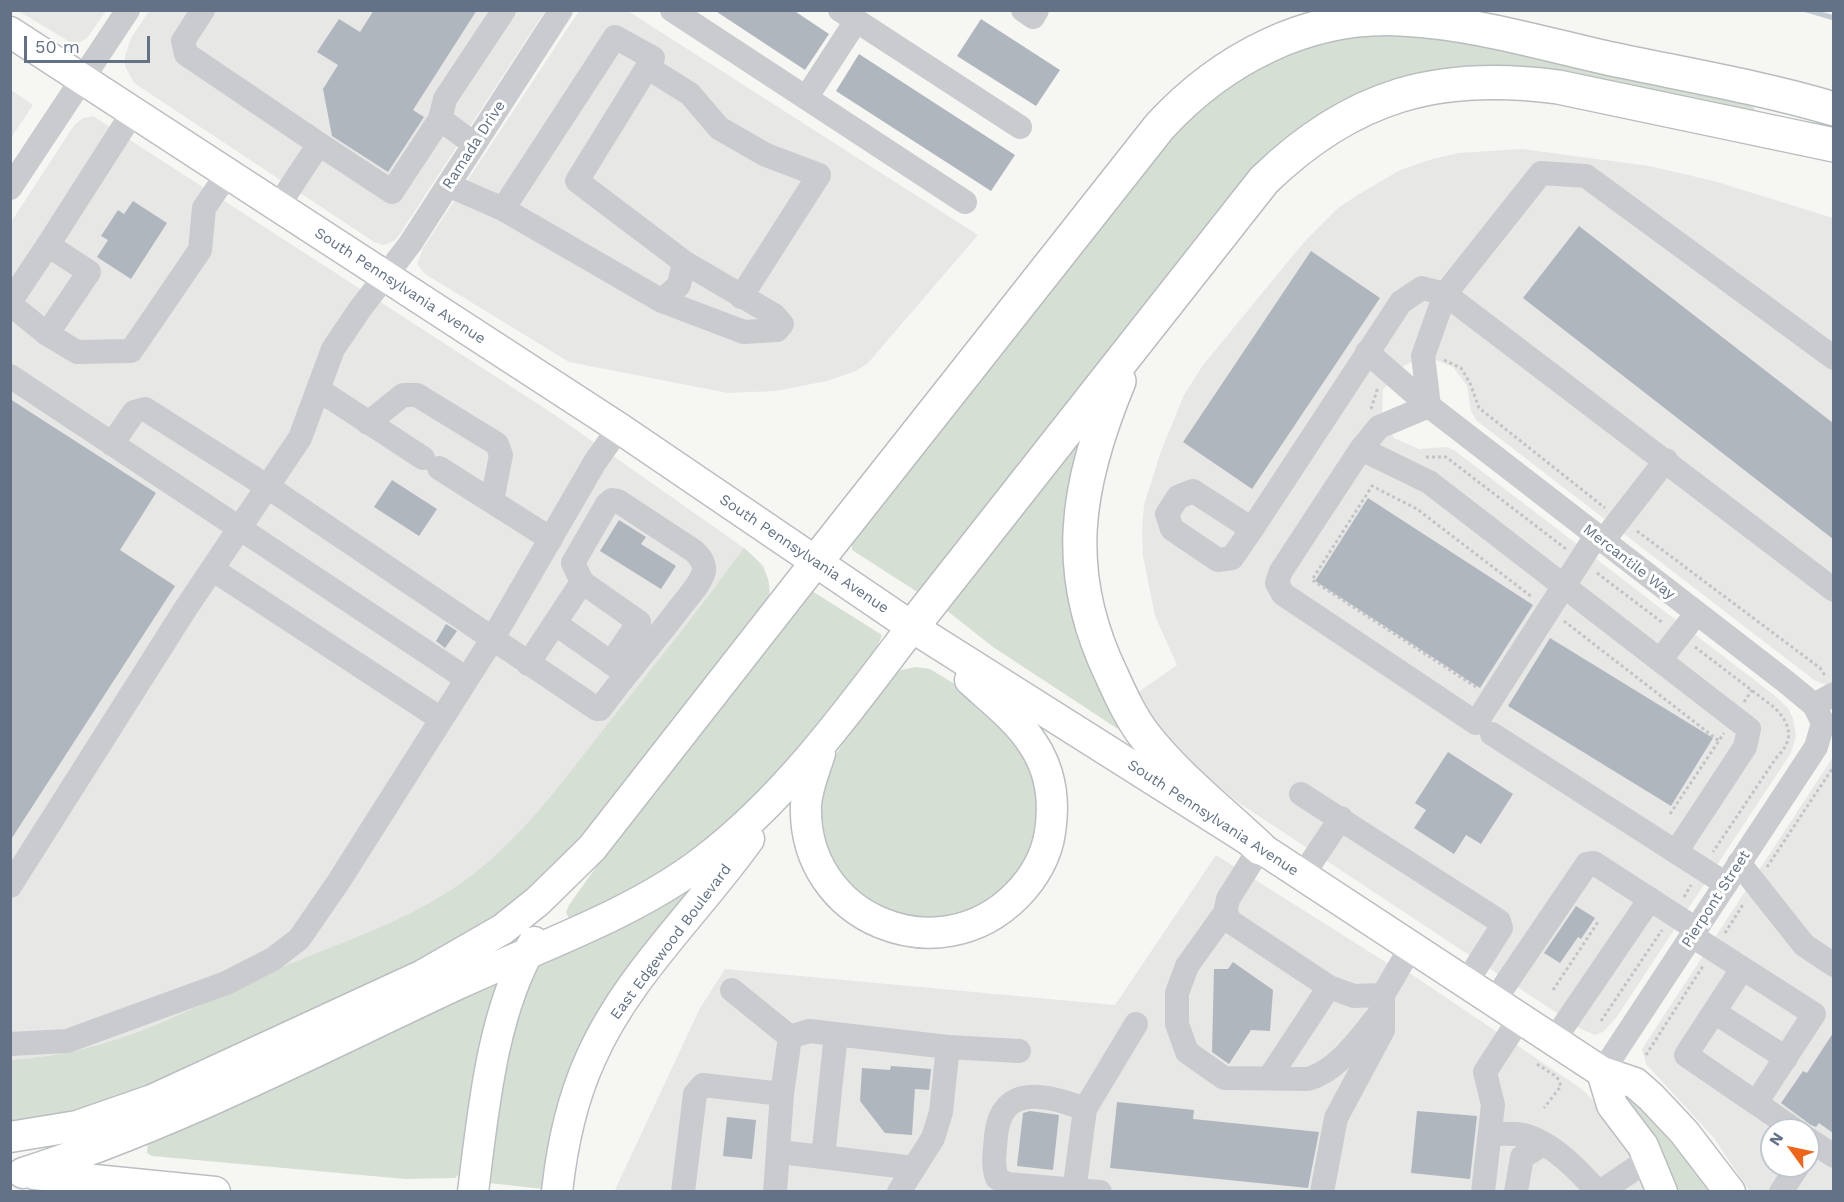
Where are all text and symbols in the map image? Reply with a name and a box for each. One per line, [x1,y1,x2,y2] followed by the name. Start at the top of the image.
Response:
[27,24,153,62] scale bar
[35,36,80,57] text: 50 m
[439,98,509,192] street label: Ramada Drive
[311,224,489,348] street label: South Pennsylvania Avenue
[716,491,892,617] street label: South Pennsylvania Avenue
[1580,521,1678,603] street label: Mercantile Way
[1124,756,1302,880] street label: South Pennsylvania Avenue
[1678,847,1754,951] street label: Pierpont Street
[607,861,735,1023] street label: East Edgewood Boulevard
[1760,1118,1820,1178] north arrow
[1765,1129,1787,1149] text: N

